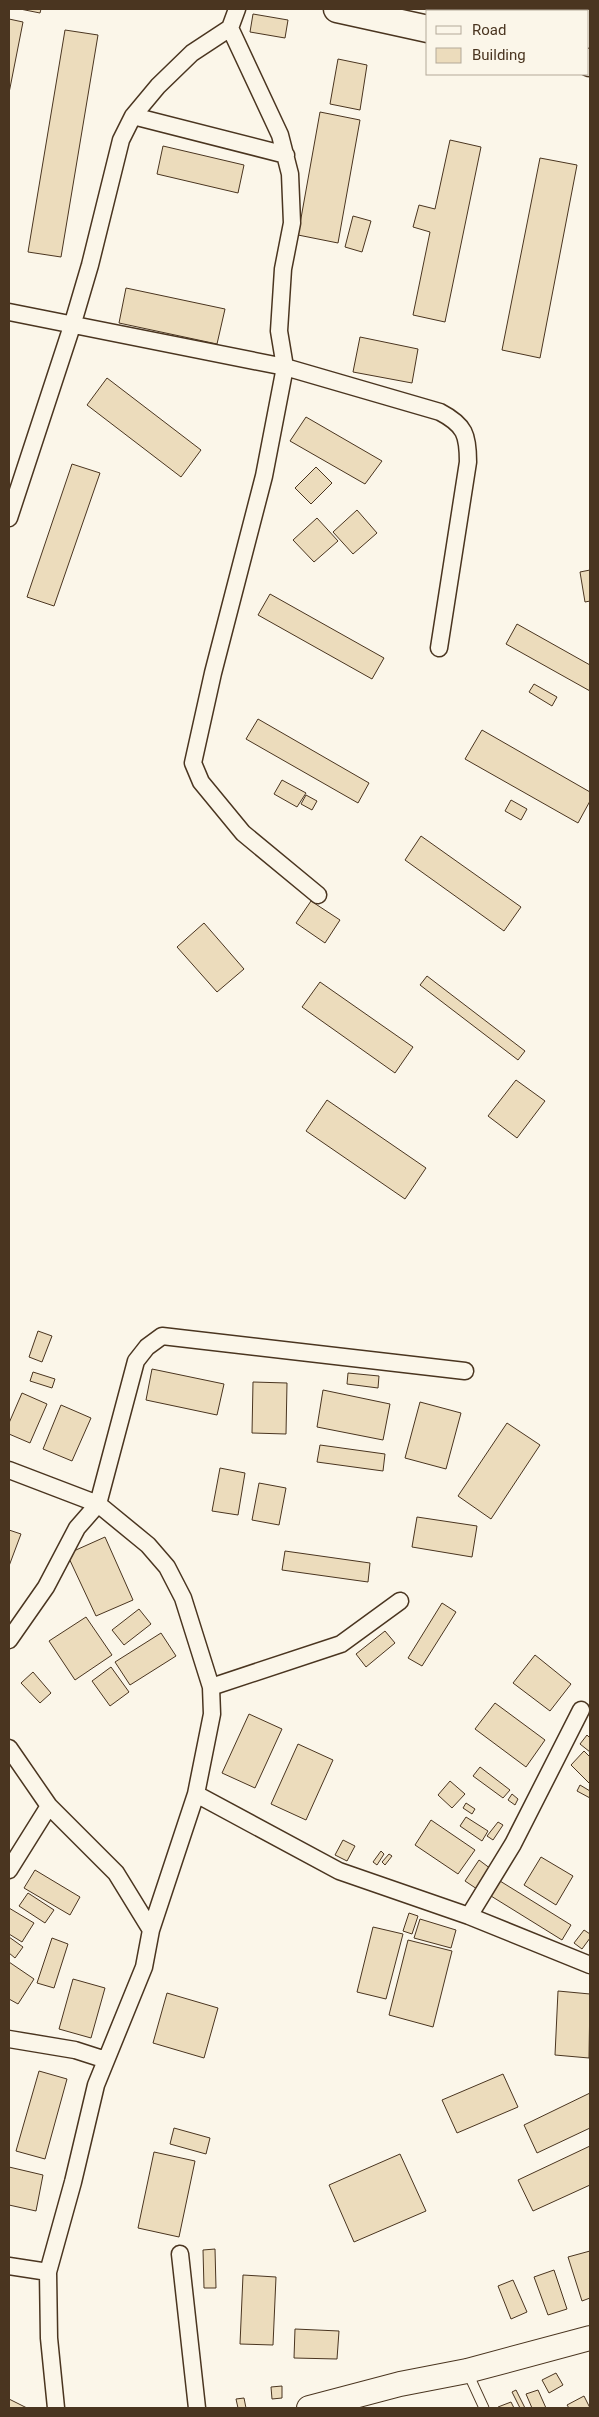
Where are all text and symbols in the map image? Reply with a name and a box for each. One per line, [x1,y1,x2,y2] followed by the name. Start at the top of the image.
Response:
[426,10,589,75] legend
[472,21,506,39] text: Road
[472,46,526,64] text: Building

